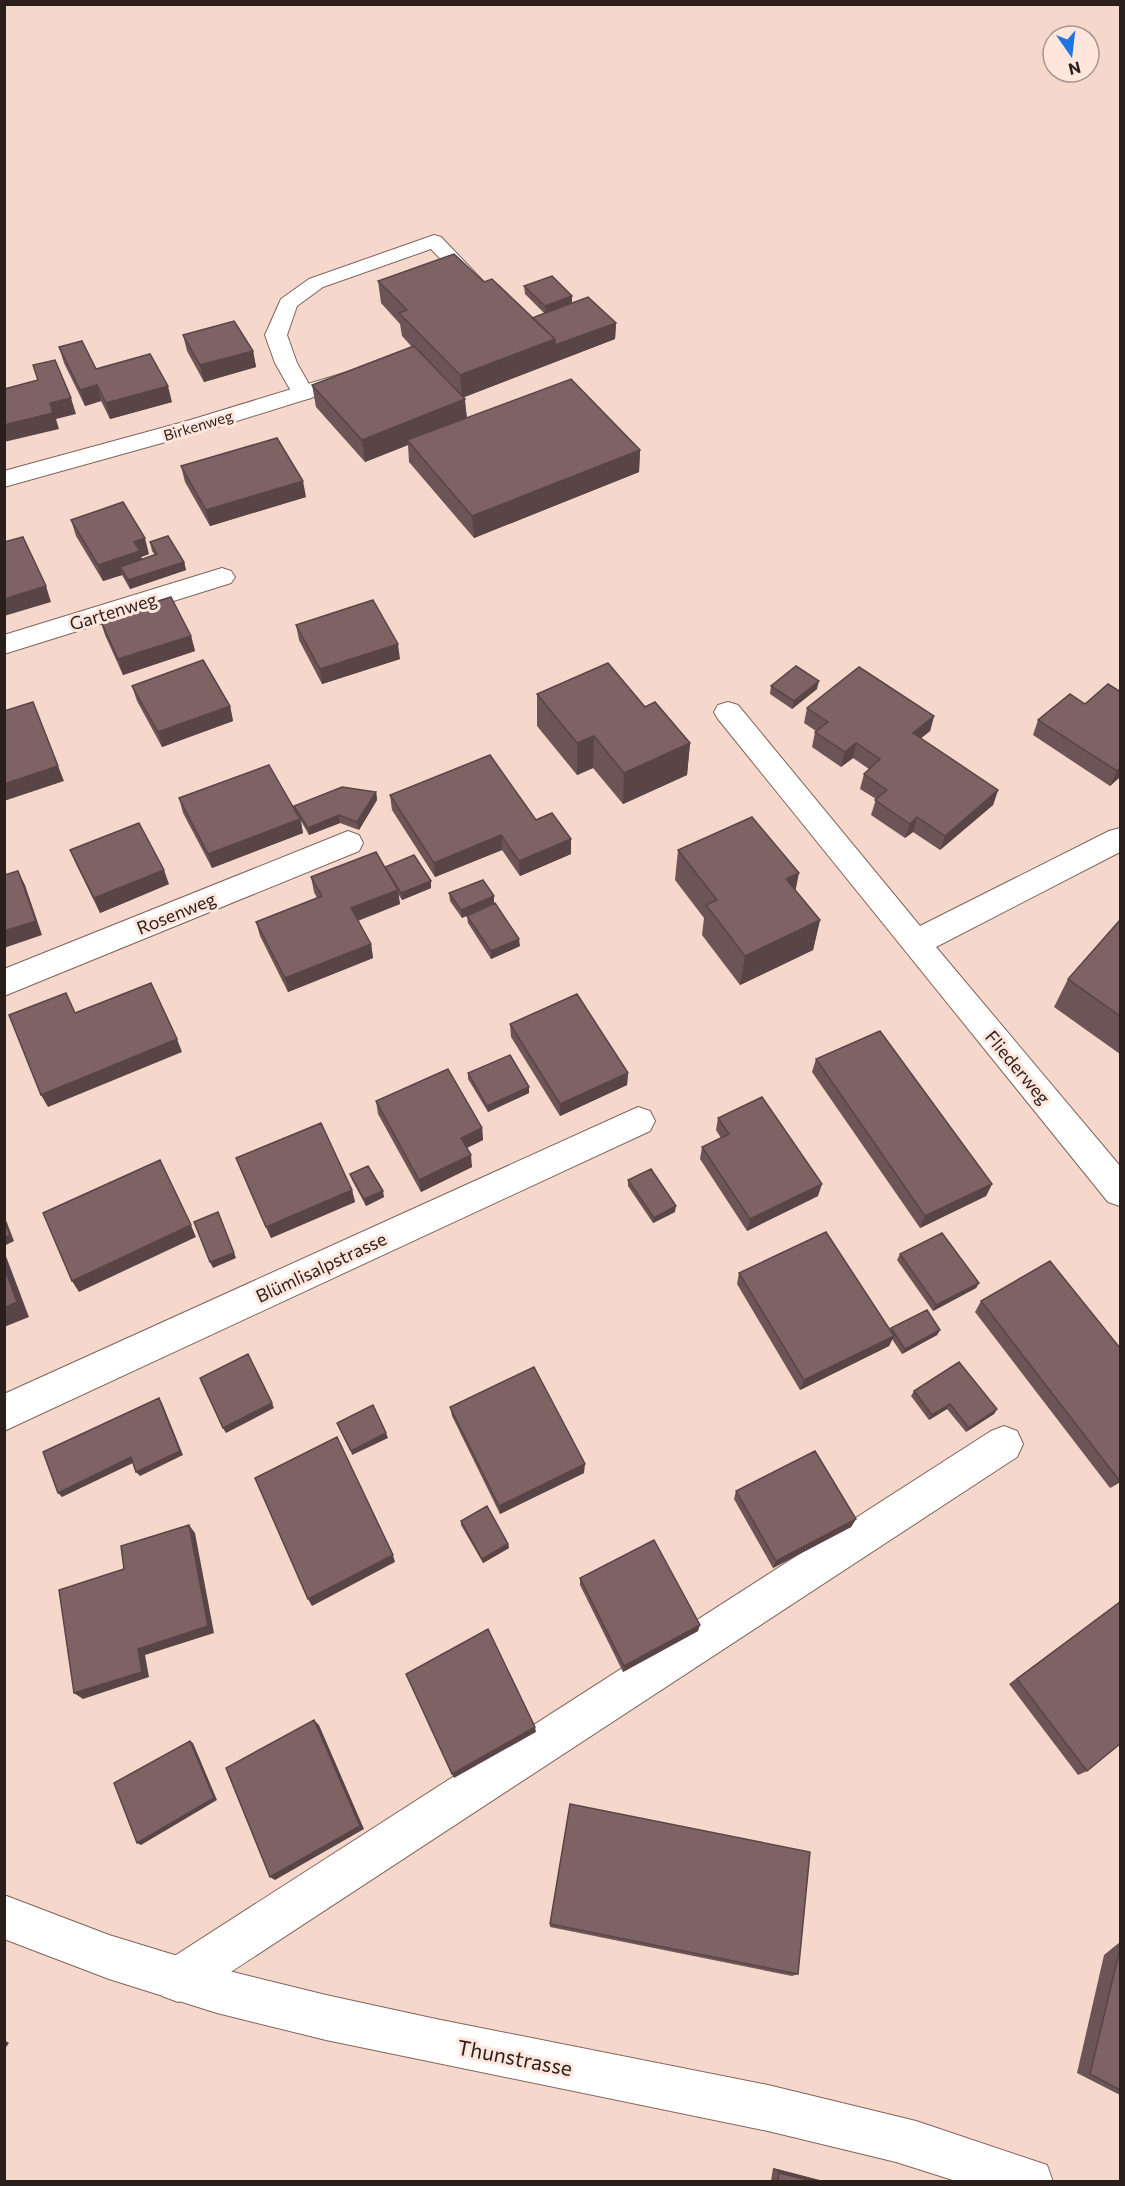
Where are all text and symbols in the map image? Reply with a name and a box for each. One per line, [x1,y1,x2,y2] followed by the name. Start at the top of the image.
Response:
[1041,24,1101,84] north arrow
[1067,58,1083,80] text: N
[161,406,235,444] street label: Birkenweg
[67,587,159,635] street label: Gartenweg
[133,887,219,939] street label: Rosenweg
[981,1026,1055,1109] street label: Fliederweg
[252,1227,390,1307] street label: Blümlisalpstrasse
[455,2034,575,2080] street label: Thunstrasse

